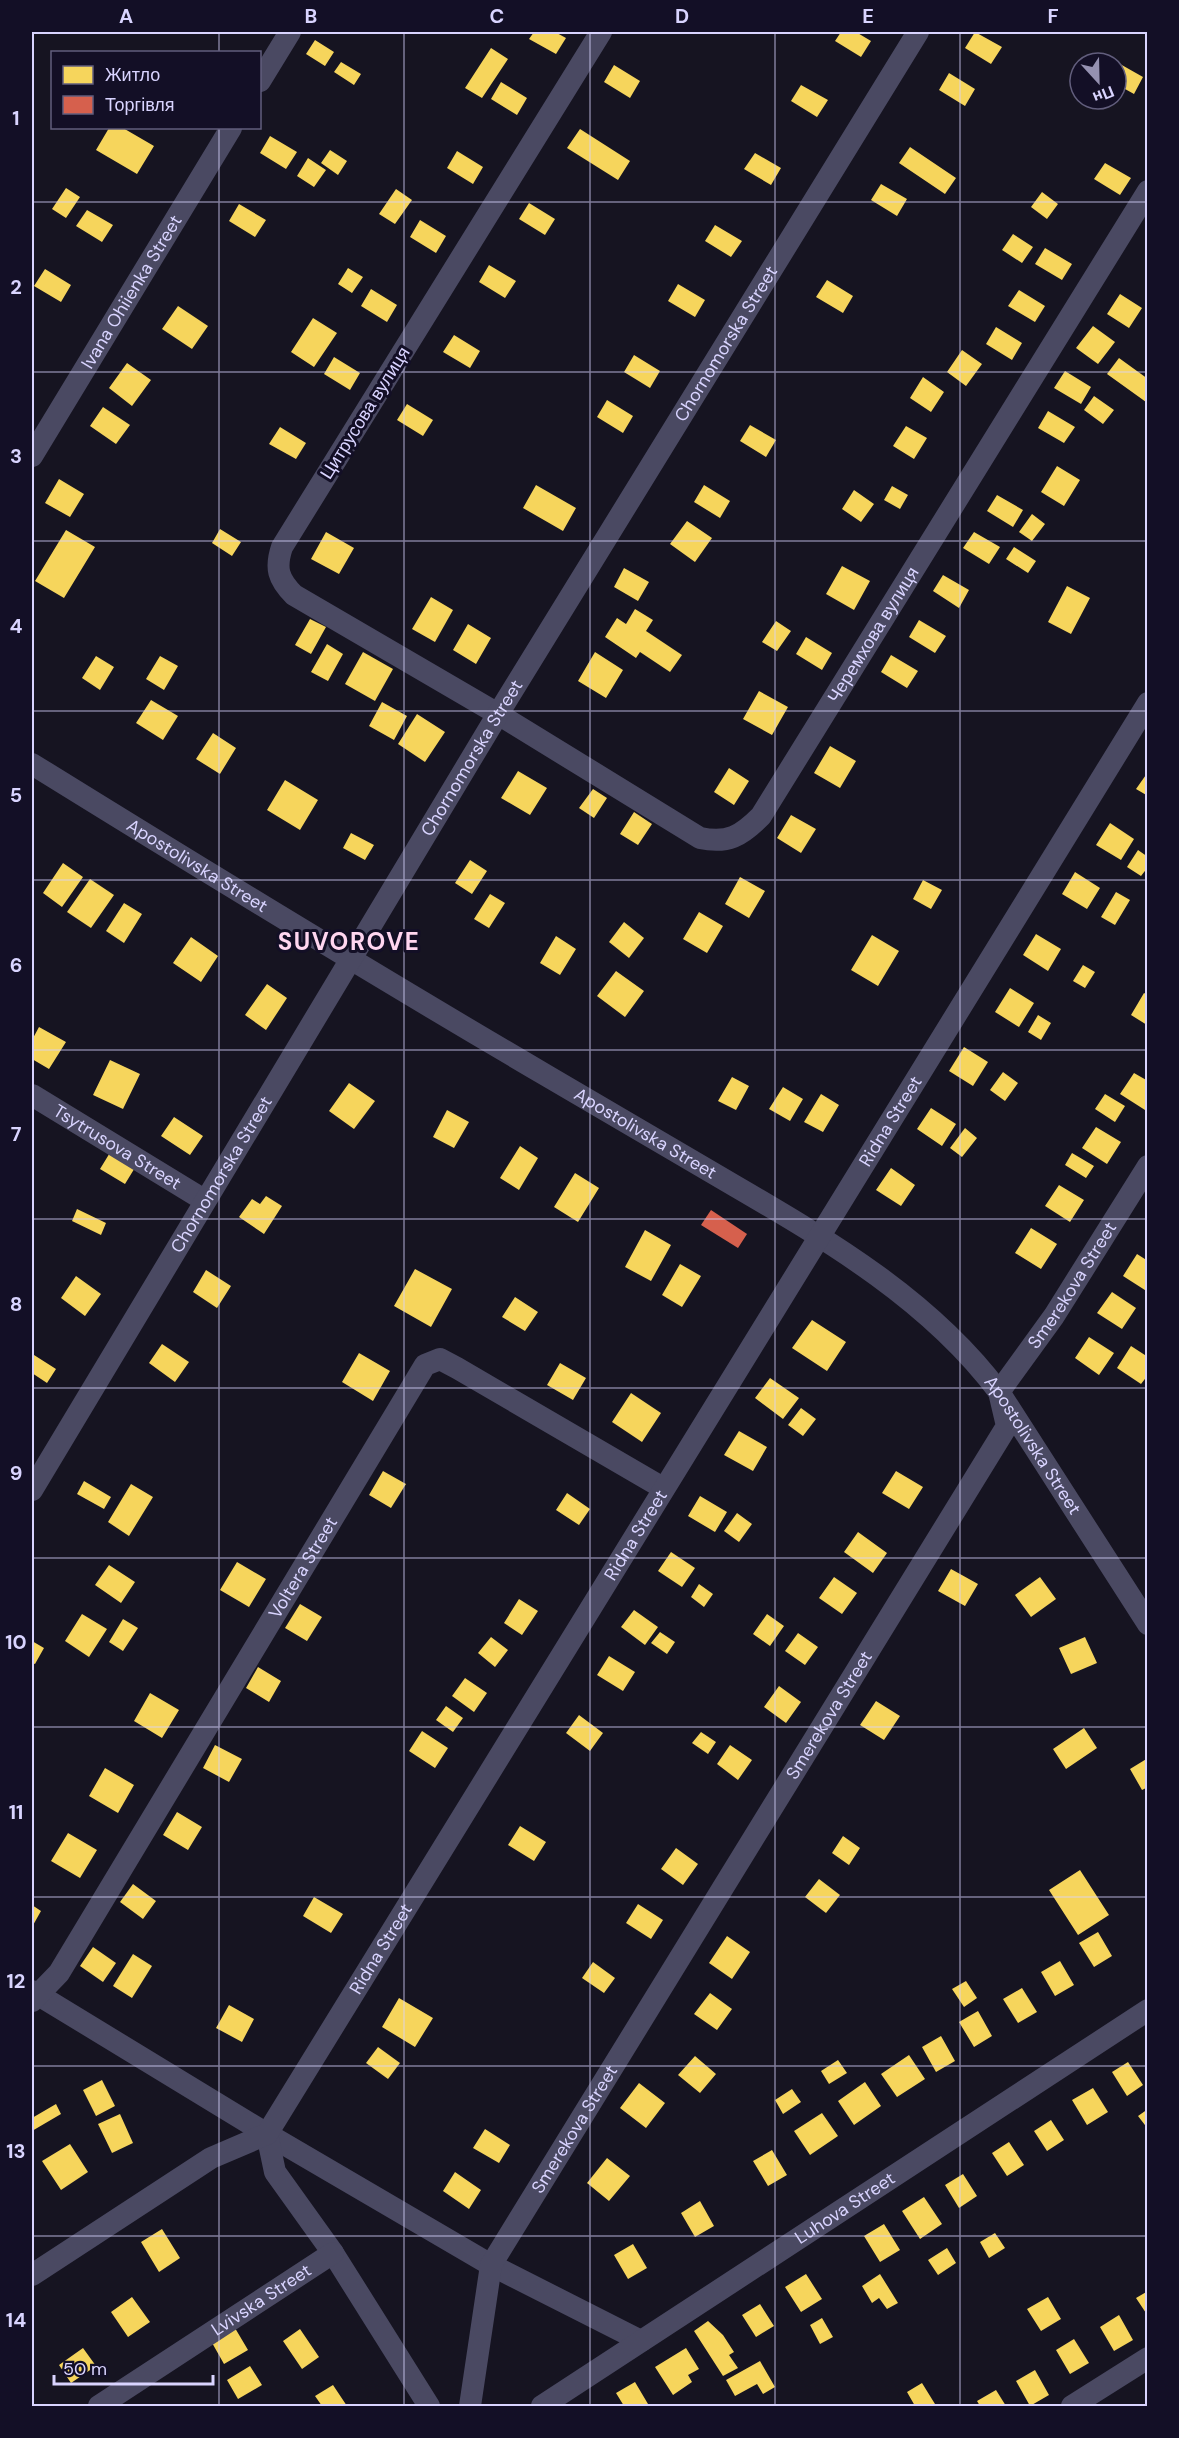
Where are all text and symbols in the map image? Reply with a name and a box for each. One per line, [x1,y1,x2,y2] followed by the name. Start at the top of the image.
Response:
[119,3,133,29] text: A
[305,3,317,29] text: B
[490,3,504,29] text: C
[675,3,689,29] text: D
[862,3,874,29] text: E
[1047,3,1059,29] text: F
[51,51,261,129] legend
[1068,51,1128,111] north arrow
[105,63,160,87] text: Житло
[1090,81,1117,108] text: Пн
[105,93,175,117] text: Торгівля
[12,105,20,131] text: 1
[76,210,188,373] street label: Ivana Ohiienka Street
[669,261,783,426] street label: Chornomorska Street
[10,274,22,300] text: 2
[315,342,415,484] street label: Цитрусова вулиця
[10,443,22,469] text: 3
[822,562,924,707] street label: Черемхова вулиця
[10,613,23,639] text: 4
[415,675,528,841] street label: Chornomorska Street
[10,782,22,808] text: 5
[122,813,272,918] street label: Apostolivska Street
[278,926,420,957] district label: SUVOROVE
[10,952,22,978] text: 6
[853,1071,928,1171] street label: Ridna Street
[570,1082,721,1185] street label: Apostolivska Street
[165,1092,278,1257] street label: Chornomorska Street
[49,1099,186,1195] street label: Tsytrusova Street
[11,1121,22,1147] text: 7
[1022,1217,1122,1354] street label: Smerekova Street
[10,1291,22,1317] text: 8
[979,1371,1087,1519] street label: Apostolivska Street
[10,1460,22,1486] text: 9
[599,1485,673,1585] street label: Ridna Street
[263,1512,343,1623] street label: Voltera Street
[5,1629,27,1655] text: 10
[780,1646,878,1784] street label: Smerekova Street
[9,1799,23,1825] text: 11
[344,1899,418,1999] street label: Ridna Street
[7,1968,25,1994] text: 12
[526,2060,623,2198] street label: Smerekova Street
[6,2138,26,2164] text: 13
[790,2166,900,2250] street label: Luhova Street
[207,2258,316,2341] street label: Lvivska Street
[6,2307,26,2333] text: 14
[54,2348,213,2386] scale bar
[63,2357,107,2381] text: 50 m

